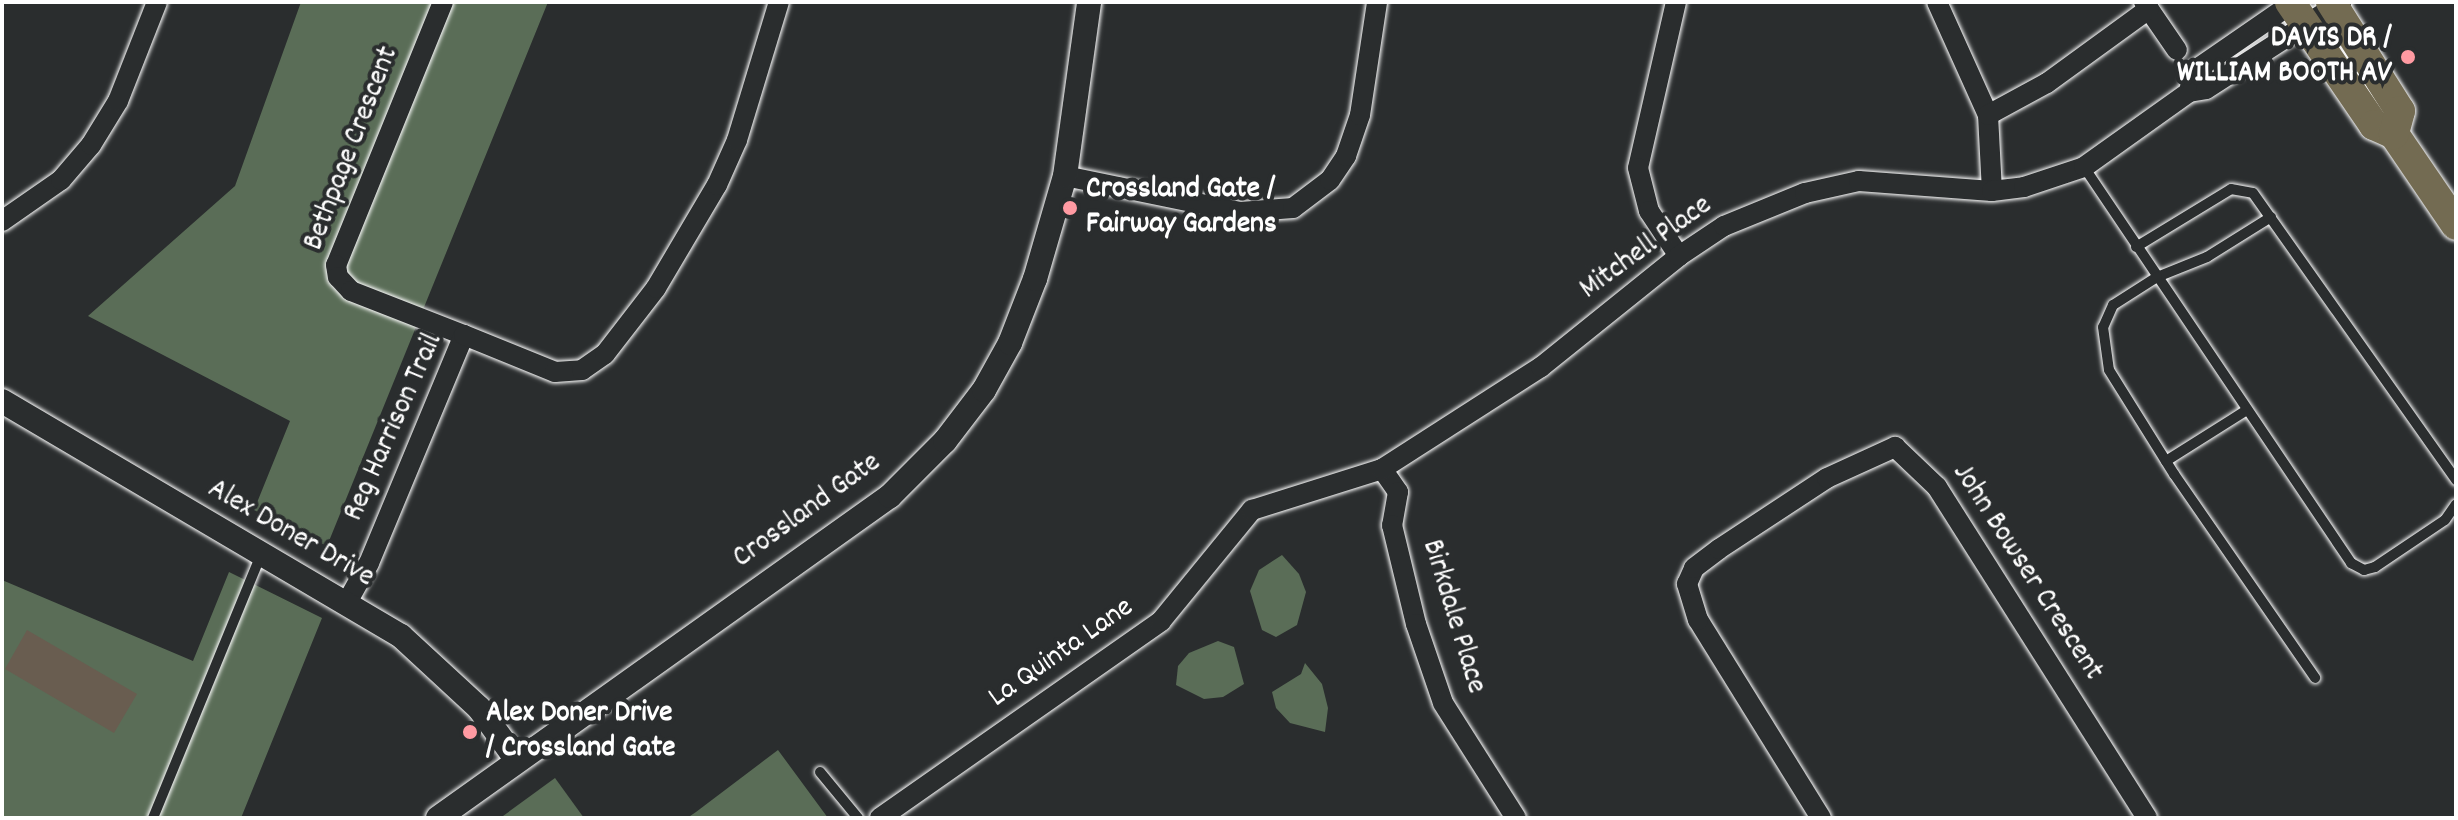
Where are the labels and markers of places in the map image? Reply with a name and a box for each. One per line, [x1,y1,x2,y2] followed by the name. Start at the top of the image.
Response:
[2177,22,2392,92] place label: DAVIS DR / WILLIAM BOOTH AV
[2399,48,2417,66] marker: DAVIS DR / WILLIAM BOOTH AV
[1086,173,1277,244] place label: Crossland Gate / Fairway Gardens
[1061,199,1079,217] marker: Crossland Gate / Fairway Gardens
[486,697,675,768] place label: Alex Doner Drive / Crossland Gate
[461,723,479,741] marker: Alex Doner Drive / Crossland Gate

